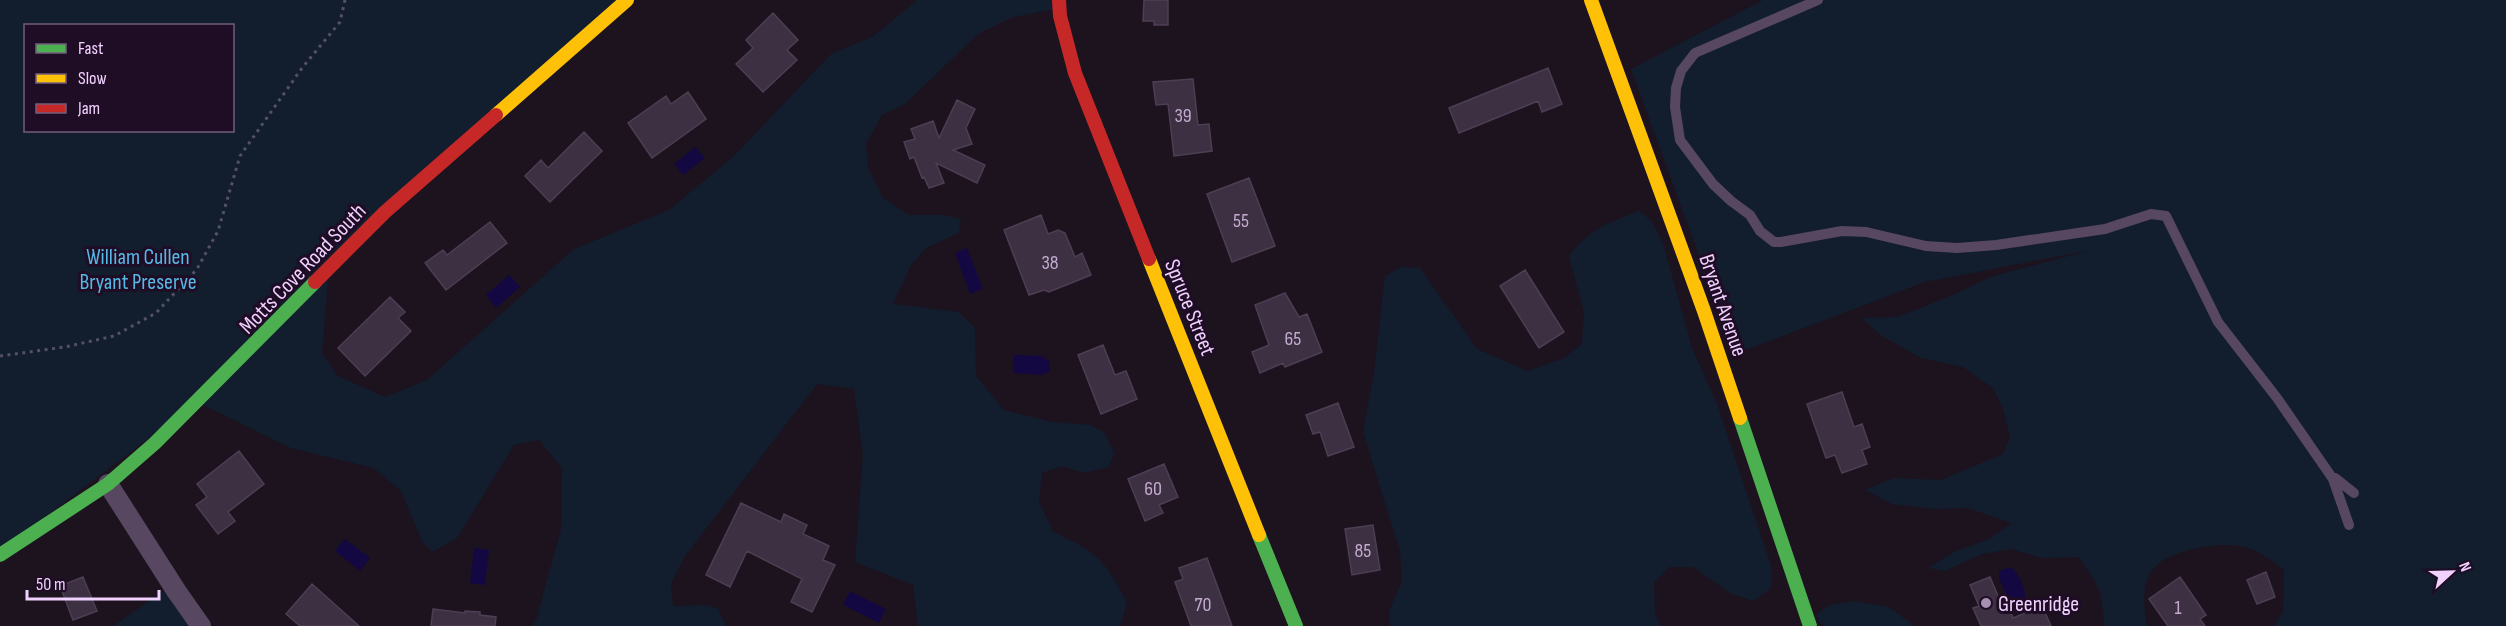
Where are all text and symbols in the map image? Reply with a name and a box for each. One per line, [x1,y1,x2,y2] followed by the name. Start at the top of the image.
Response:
[24,24,234,132] legend
[78,38,104,59] text: Fast
[78,68,107,89] text: Slow
[77,98,100,119] text: Jam
[1174,104,1192,128] house number: 39
[234,198,372,340] street label: Motts Cove Road South
[1233,209,1249,233] house number: 55
[79,244,197,296] park label: William Cullen Bryant Preserve
[1041,251,1059,275] house number: 38
[1692,251,1753,360] street label: Bryant Avenue
[1158,255,1221,360] street label: Spruce Street
[1285,327,1301,351] house number: 65
[1144,477,1162,501] house number: 60
[1355,539,1371,563] house number: 85
[2422,542,2482,602] north arrow
[2454,559,2475,574] text: N
[27,563,159,601] scale bar
[36,574,66,595] text: 50 m
[1998,591,2079,618] place label: Greenridge
[1195,593,1211,617] house number: 70
[1979,596,1993,610] marker: Greenridge
[2175,596,2182,620] house number: 1

